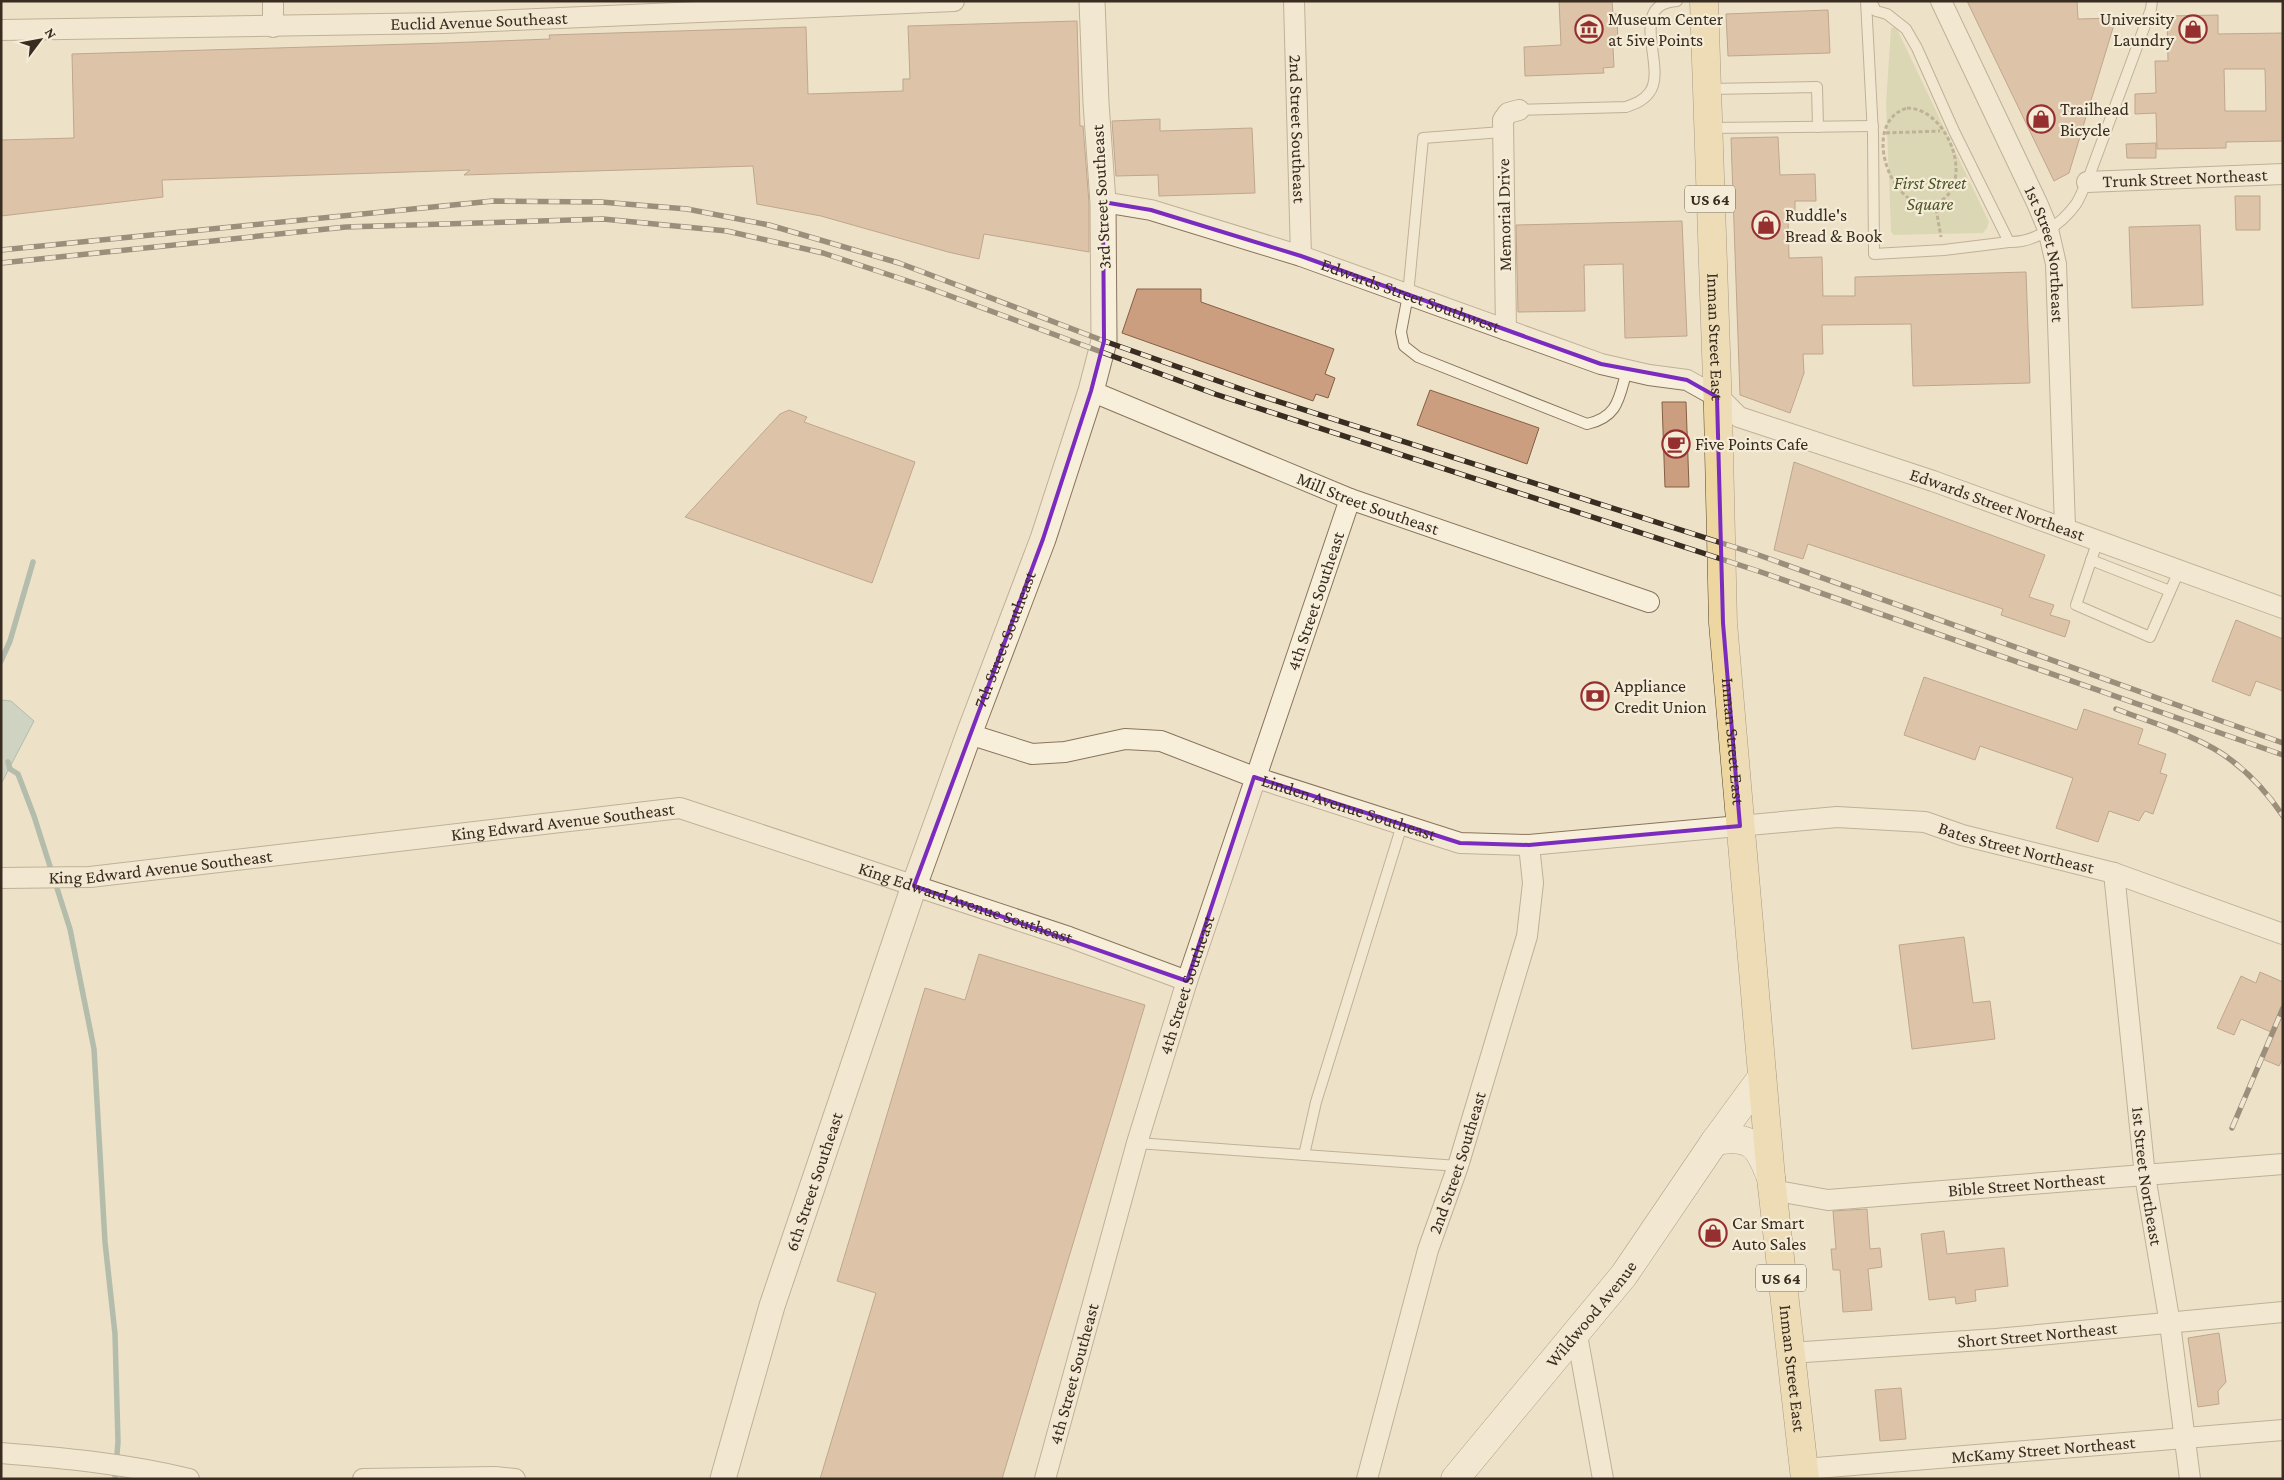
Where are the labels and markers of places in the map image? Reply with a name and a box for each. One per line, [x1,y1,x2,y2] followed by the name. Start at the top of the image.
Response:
[1608,9,1724,50] place label: Museum Center at 5ive Points
[2100,9,2175,50] place label: University Laundry
[1574,14,1604,44] museum icon: Museum Center at 5ive Points
[2178,14,2208,44] shop icon: University Laundry
[2060,99,2130,140] place label: Trailhead Bicycle
[2026,104,2056,134] shop icon: Trailhead Bicycle
[1785,205,1883,246] place label: Ruddle's Bread & Book
[1751,210,1781,240] shop icon: Ruddle's Bread & Book
[1661,429,1691,459] cafe icon: Five Points Cafe
[1695,434,1808,454] place label: Five Points Cafe
[1614,676,1707,717] place label: Appliance Credit Union
[1580,681,1610,711] bank icon: Appliance Credit Union
[1732,1213,1806,1254] place label: Car Smart Auto Sales
[1698,1218,1728,1248] shop icon: Car Smart Auto Sales

